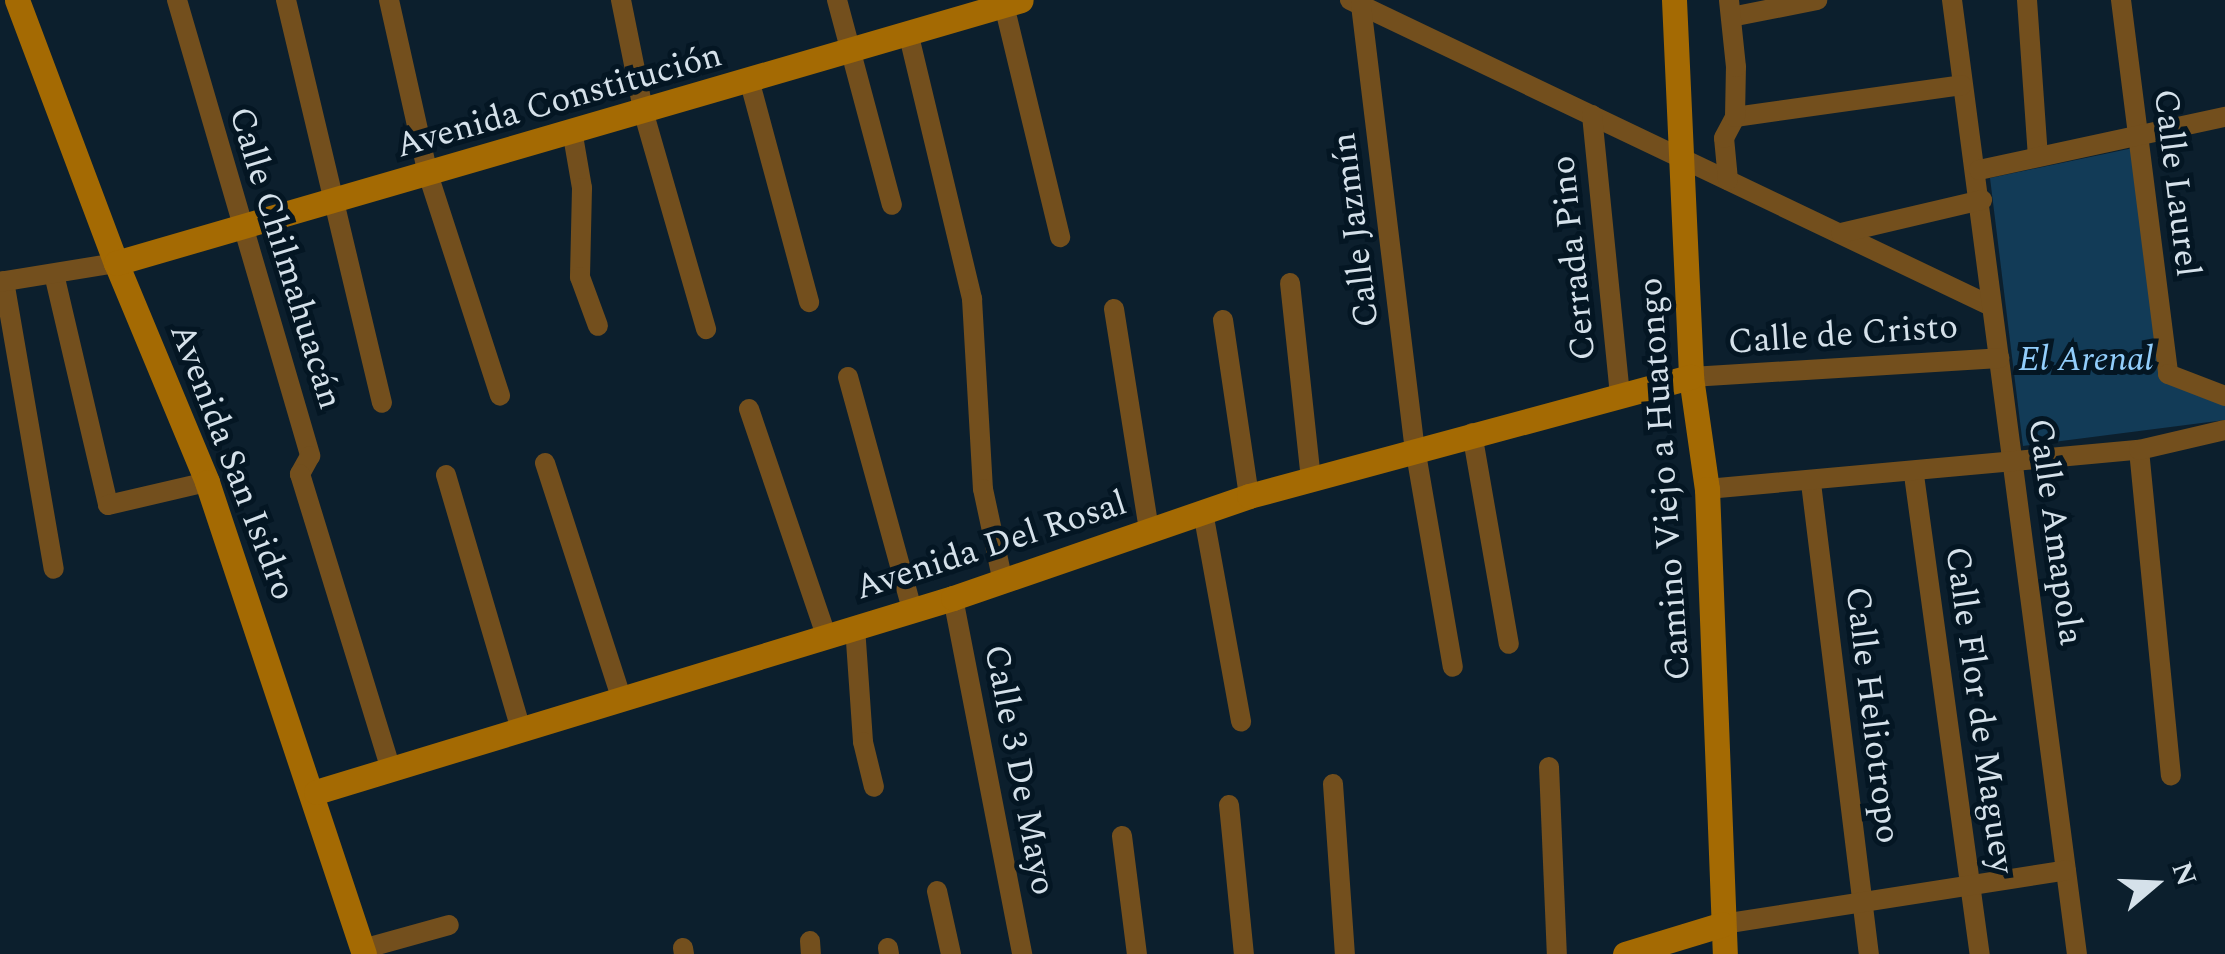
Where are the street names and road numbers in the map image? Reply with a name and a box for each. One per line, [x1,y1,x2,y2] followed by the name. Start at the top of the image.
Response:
[391,34,727,168] street label: Avenida Constitución
[2144,87,2208,279] street label: Calle Laurel
[219,102,351,414] street label: Calle Chilmahuacán
[1323,130,1389,330] street label: Calle Jazmín
[1542,154,1606,362] street label: Cerrada Pino
[1630,276,1700,682] street label: Camino Viejo a Huatongo
[1727,306,1959,364] street label: Calle de Cristo
[160,318,304,606] street label: Avenida San Isidro
[2018,416,2092,648] street label: Calle Amapola
[850,482,1132,610] street label: Avenida Del Rosal
[1935,544,2023,876] street label: Calle Flor de Maguey
[1835,584,1909,846] street label: Calle Heliotropo
[974,641,1064,899] street label: Calle 3 De Mayo

